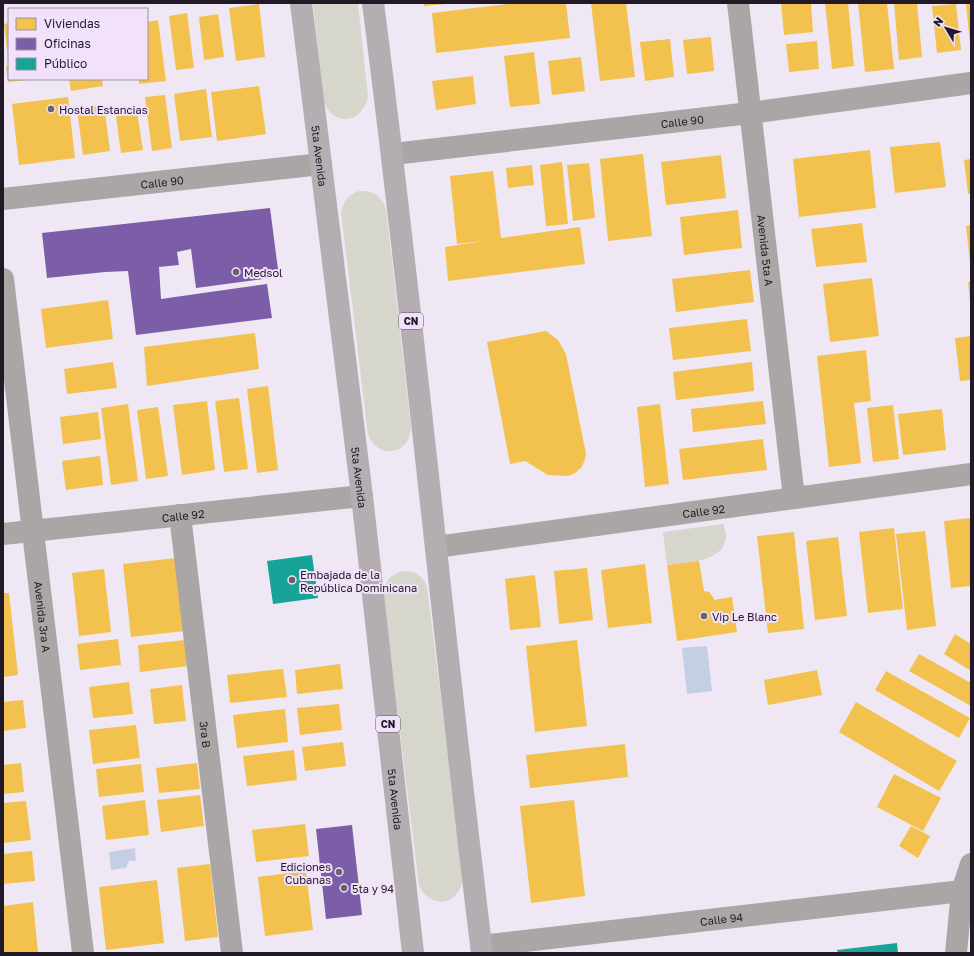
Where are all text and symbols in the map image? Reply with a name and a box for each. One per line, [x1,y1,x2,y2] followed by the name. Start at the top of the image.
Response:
[8,8,148,80] legend
[926,8,966,48] north arrow
[930,14,945,29] text: N
[44,16,100,31] text: Viviendas
[44,36,91,51] text: Oficinas
[44,56,87,71] text: Público
[59,103,148,116] place label: Hostal Estancias
[46,104,56,114] marker: Hostal Estancias
[660,112,705,130] street label: Calle 90
[310,125,330,187] street label: 5ta Avenida
[140,173,184,190] street label: Calle 90
[756,214,777,287] street label: Avenida 5ta A
[244,266,283,279] place label: Medsol
[231,267,241,277] marker: Medsol
[399,313,423,329] road number: CN
[349,446,370,509] street label: 5ta Avenida
[681,501,726,520] street label: Calle 92
[161,506,205,524] street label: Calle 92
[300,568,417,594] place label: Embajada de la República Dominicana
[287,575,297,585] marker: Embajada de la República Dominicana
[32,580,54,654] street label: Avenida 3ra A
[712,610,777,623] place label: Vip Le Blanc
[699,611,709,621] marker: Vip Le Blanc
[376,716,400,732] road number: CN
[198,720,214,749] street label: 3ra B
[386,768,406,831] street label: 5ta Avenida
[280,860,331,886] place label: Ediciones Cubanas
[334,867,344,877] marker: Ediciones Cubanas
[352,882,394,895] place label: 5ta y 94
[339,883,349,893] marker: 5ta y 94
[699,910,744,927] street label: Calle 94

